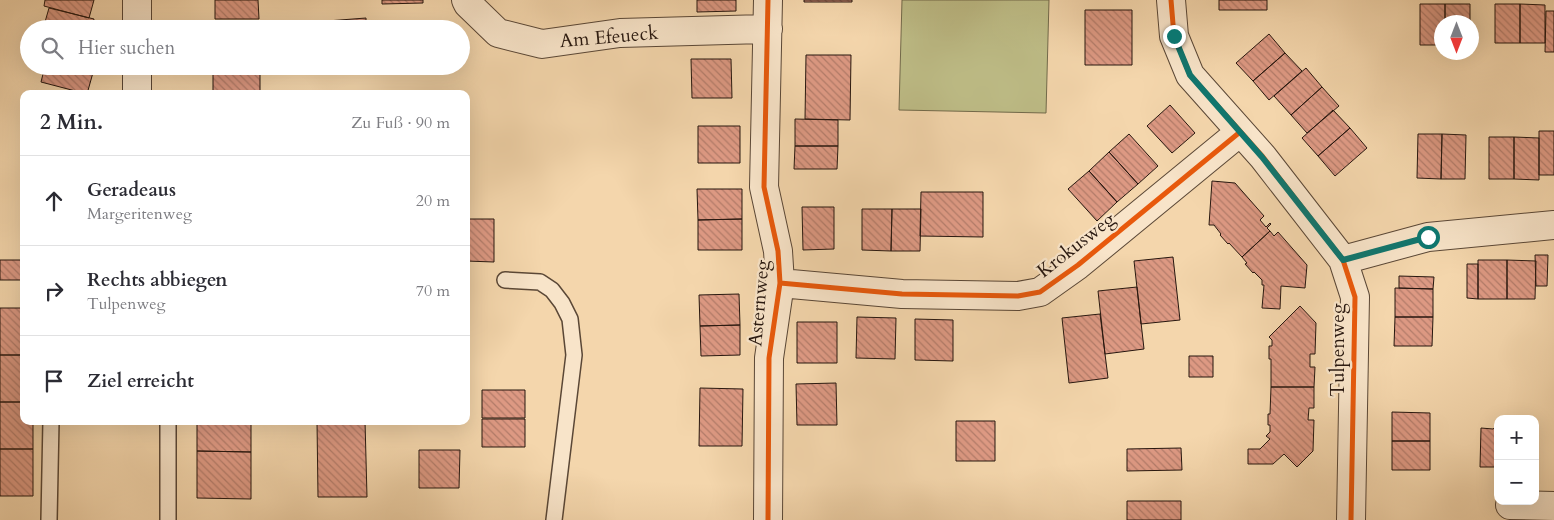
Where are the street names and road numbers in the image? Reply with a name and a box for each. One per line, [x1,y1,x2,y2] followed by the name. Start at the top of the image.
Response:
[559,20,660,54] street label: Am Efeueck
[1031,206,1121,284] street label: Krokusweg
[742,258,776,347] street label: Asternweg
[1325,303,1351,397] street label: Tulpenweg

